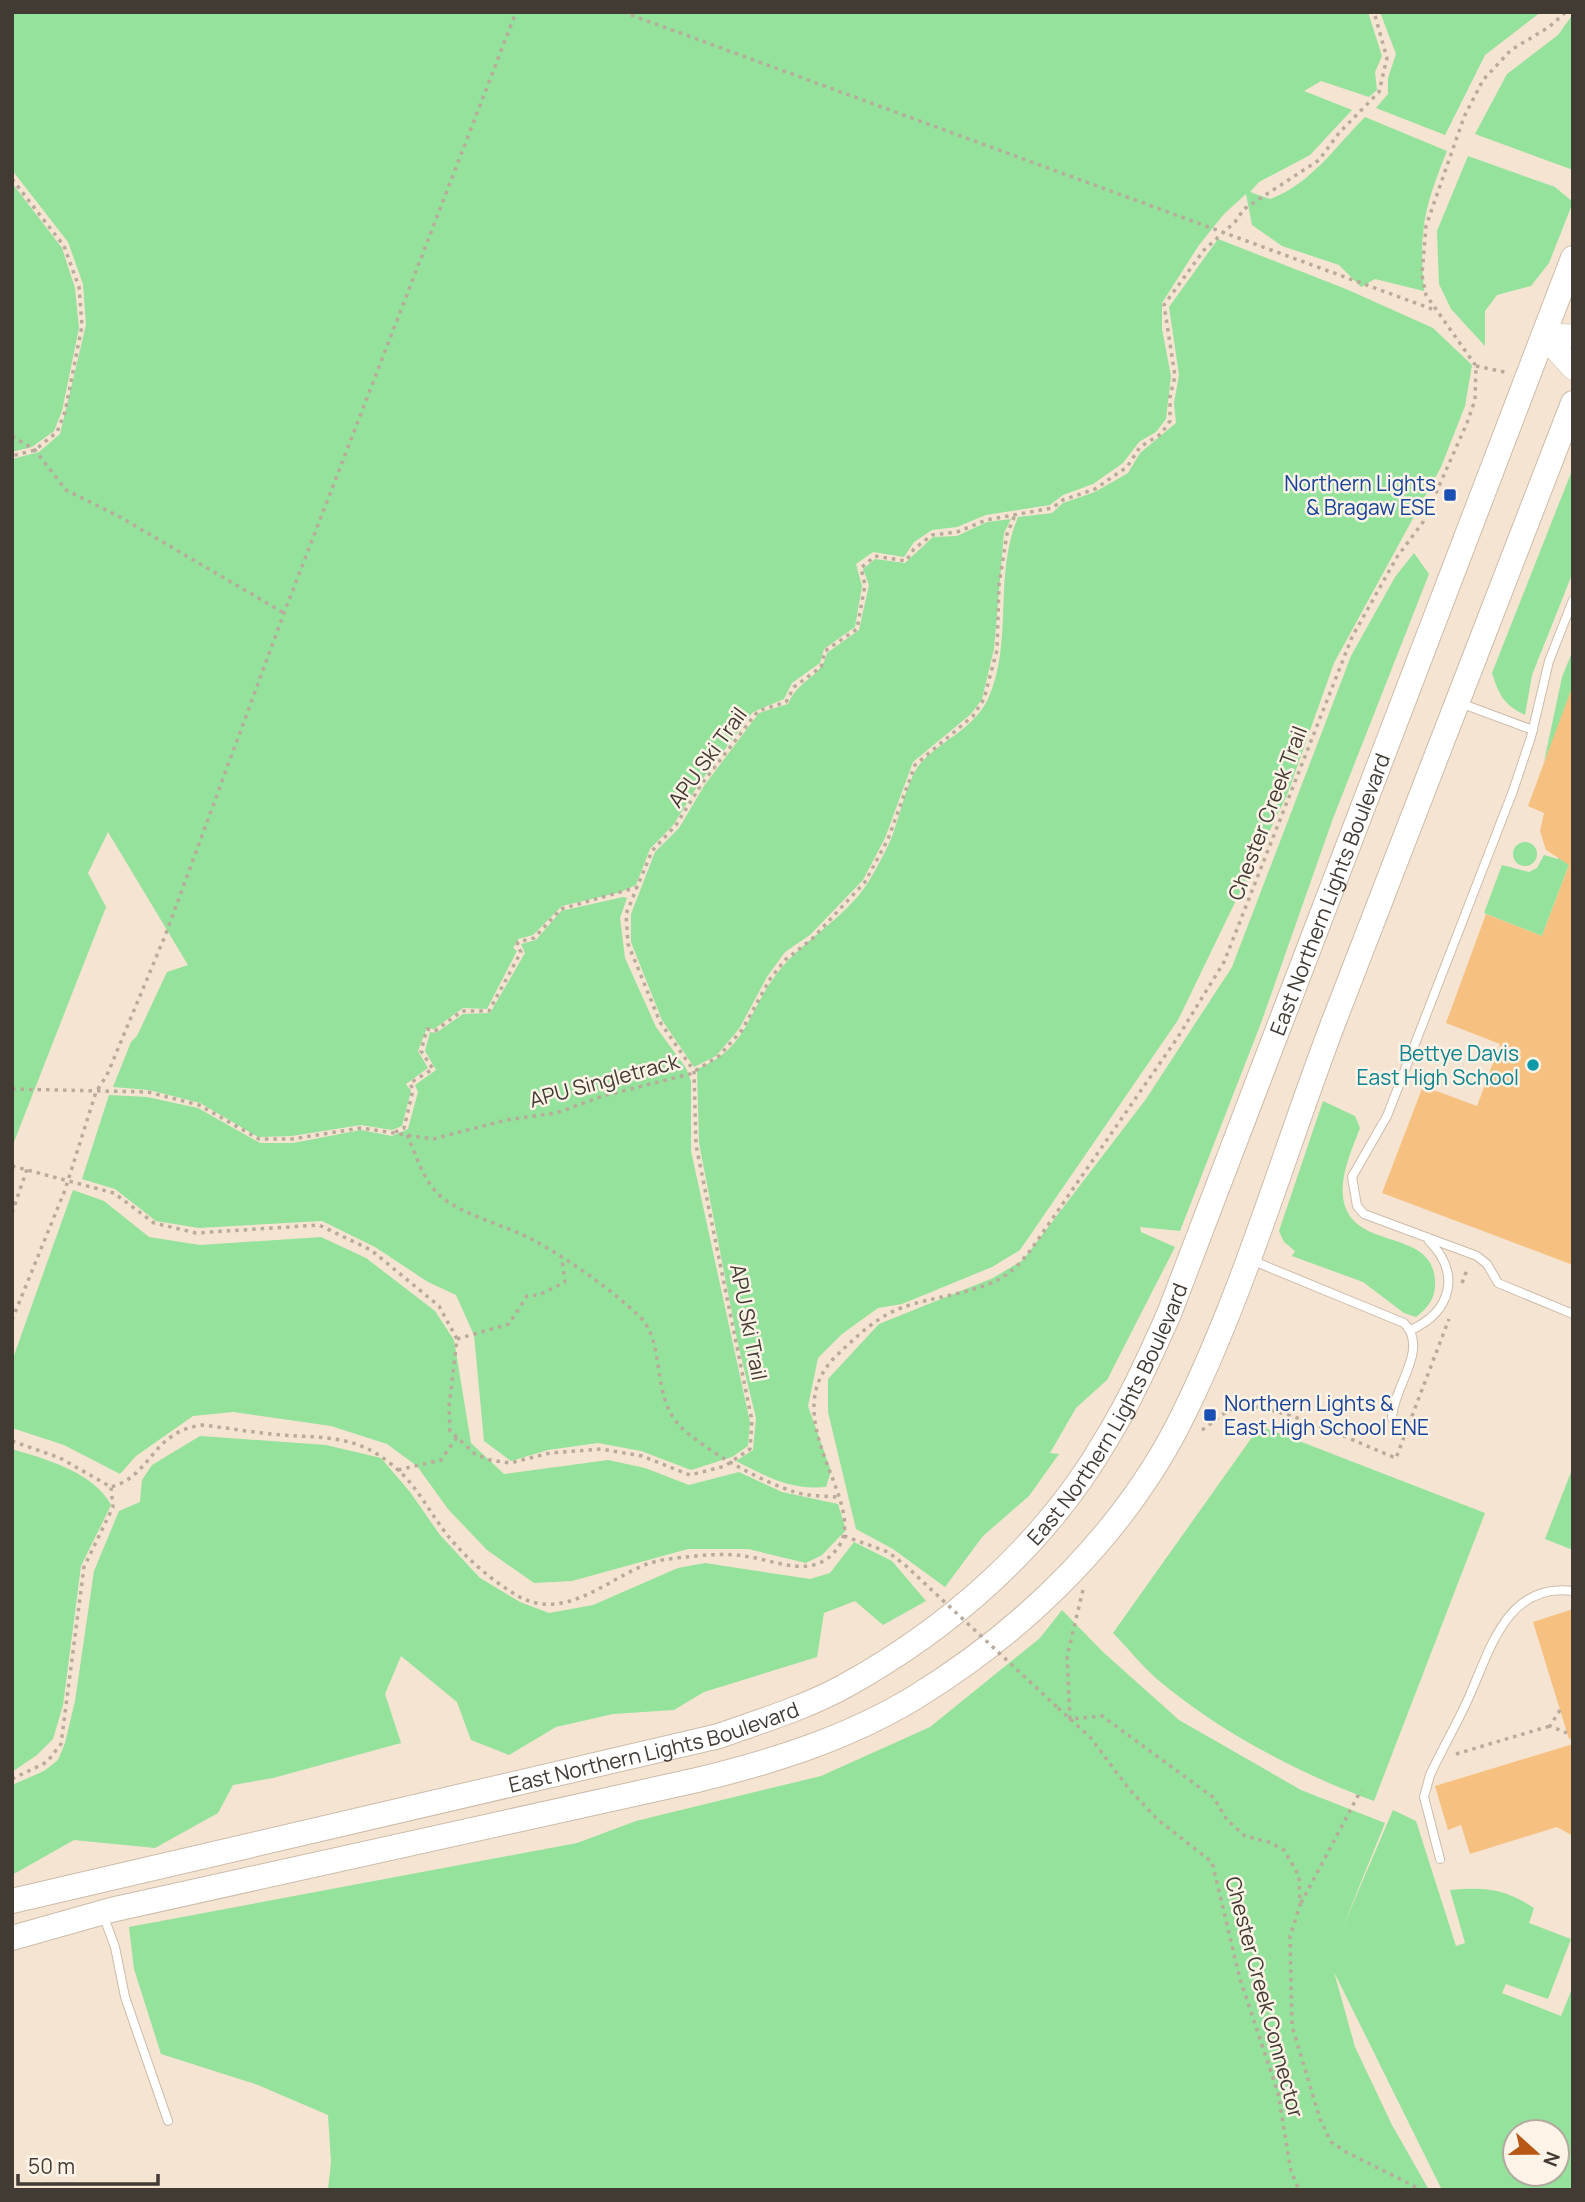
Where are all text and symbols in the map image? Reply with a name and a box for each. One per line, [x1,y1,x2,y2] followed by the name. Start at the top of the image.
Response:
[1284,469,1436,521] place label: Northern Lights & Bragaw ESE
[1442,487,1458,503] marker: Northern Lights & Bragaw ESE
[661,701,753,813] street label: APU Ski Trail
[1221,722,1313,904] street label: Chester Creek Trail
[1263,749,1396,1039] street label: East Northern Lights Boulevard
[1357,1039,1519,1091] place label: Bettye Davis East High School
[526,1046,683,1113] street label: APU Singletrack
[1525,1057,1541,1073] marker: Bettye Davis East High School
[724,1262,774,1382] street label: APU Ski Trail
[1021,1279,1194,1551] street label: East Northern Lights Boulevard
[1224,1389,1429,1441] place label: Northern Lights & East High School ENE
[1202,1407,1218,1423] marker: Northern Lights & East High School ENE
[506,1695,803,1799] street label: East Northern Lights Boulevard
[1219,1873,1311,2121] street label: Chester Creek Connector
[1501,2118,1571,2188] north arrow
[18,2142,158,2186] scale bar
[1537,2148,1566,2170] text: N
[28,2152,75,2180] text: 50 m

